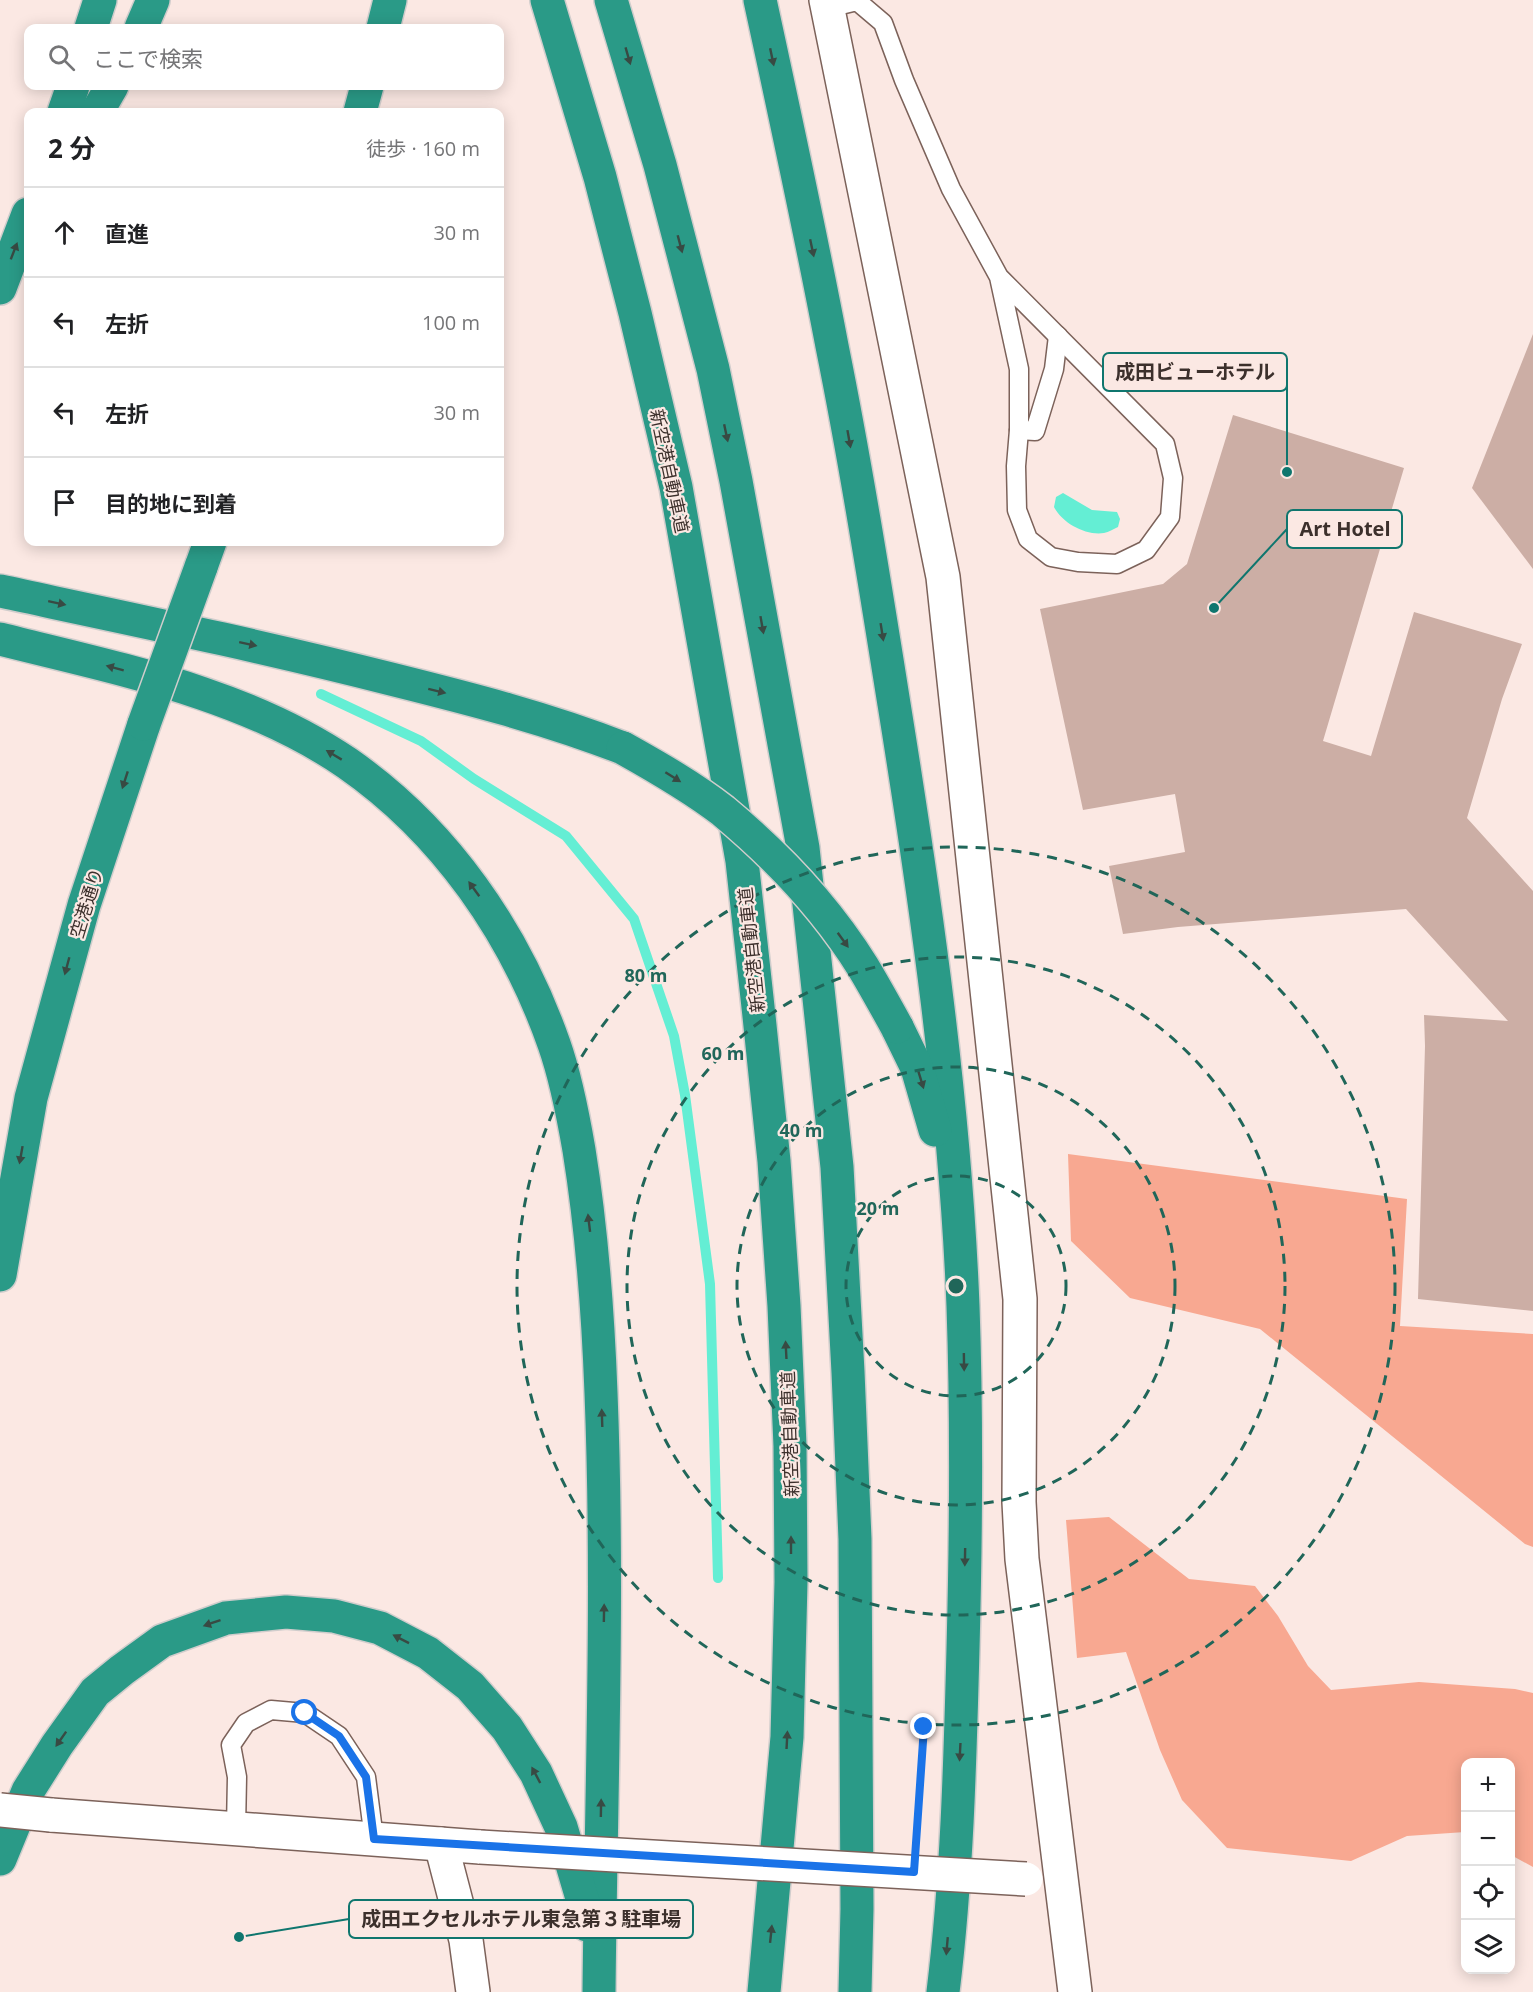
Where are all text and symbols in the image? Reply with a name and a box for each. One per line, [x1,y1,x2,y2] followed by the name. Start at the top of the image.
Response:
[24,24,504,90] search box
[45,41,78,74] icon: search
[93,43,203,73] text: ここで検索
[624,47,633,65] one-way arrow
[768,48,777,67] one-way arrow
[48,130,96,166] text: 2 分
[366,135,480,162] text: 徒歩 · 160 m
[48,216,81,249] icon: ahead
[105,218,149,248] text: 直進
[433,219,480,246] text: 30 m
[676,235,686,253] one-way arrow
[808,239,817,258] one-way arrow
[10,242,20,260] one-way arrow
[48,306,81,339] icon: left
[105,308,149,338] text: 左折
[422,309,480,336] text: 100 m
[1103,353,1287,391] callout: 成田ビューホテル
[1115,358,1275,385] text: 成田ビューホテル
[48,396,81,429] icon: left
[105,398,149,428] text: 左折
[433,399,480,426] text: 30 m
[645,407,695,535] street label: 新空港自動車道
[722,424,731,443] one-way arrow
[845,430,854,449] one-way arrow
[48,486,81,519] icon: arrive
[105,488,237,518] text: 目的地に到着
[1287,510,1402,548] callout: Art Hotel
[1299,515,1391,542] text: Art Hotel
[48,599,67,608] one-way arrow
[758,616,767,635] one-way arrow
[878,622,887,641] one-way arrow
[239,640,258,649] one-way arrow
[105,663,123,672] one-way arrow
[428,686,446,696] one-way arrow
[326,750,342,761] one-way arrow
[120,771,130,789] one-way arrow
[665,771,681,782] one-way arrow
[64,865,108,941] street label: 空港通り
[468,881,480,897] one-way arrow
[732,886,770,1014] street label: 新空港自動車道
[837,932,849,947] one-way arrow
[62,957,71,975] one-way arrow
[625,963,667,987] text: 80 m
[702,1041,744,1065] text: 60 m
[917,1071,926,1089] one-way arrow
[780,1118,822,1142] text: 40 m
[16,1146,25,1165] one-way arrow
[857,1196,899,1220] text: 20 m
[585,1214,594,1233] one-way arrow
[946,1276,966,1296] centre of rings
[781,1340,790,1359] one-way arrow
[959,1352,969,1371] one-way arrow
[775,1371,803,1497] street label: 新空港自動車道
[598,1408,607,1427] one-way arrow
[786,1535,796,1554] one-way arrow
[960,1547,970,1566] one-way arrow
[599,1603,609,1622] one-way arrow
[203,1619,221,1629] one-way arrow
[393,1634,410,1644] one-way arrow
[291,1699,317,1725] route start
[910,1713,936,1739] route end
[55,1730,67,1746] one-way arrow
[782,1730,791,1749] one-way arrow
[955,1742,964,1761] one-way arrow
[1461,1758,1515,1974] map controls
[1461,1758,1515,1812] button: +
[532,1766,542,1784] one-way arrow
[596,1798,606,1817] one-way arrow
[1461,1812,1515,1866] button: −
[1461,1866,1515,1920] button: locate
[349,1900,693,1938] callout: 成田エクセルホテル東急第３駐車場
[361,1905,681,1932] text: 成田エクセルホテル東急第３駐車場
[1461,1920,1515,1974] button: layers
[766,1924,776,1943] one-way arrow
[942,1937,952,1956] one-way arrow

